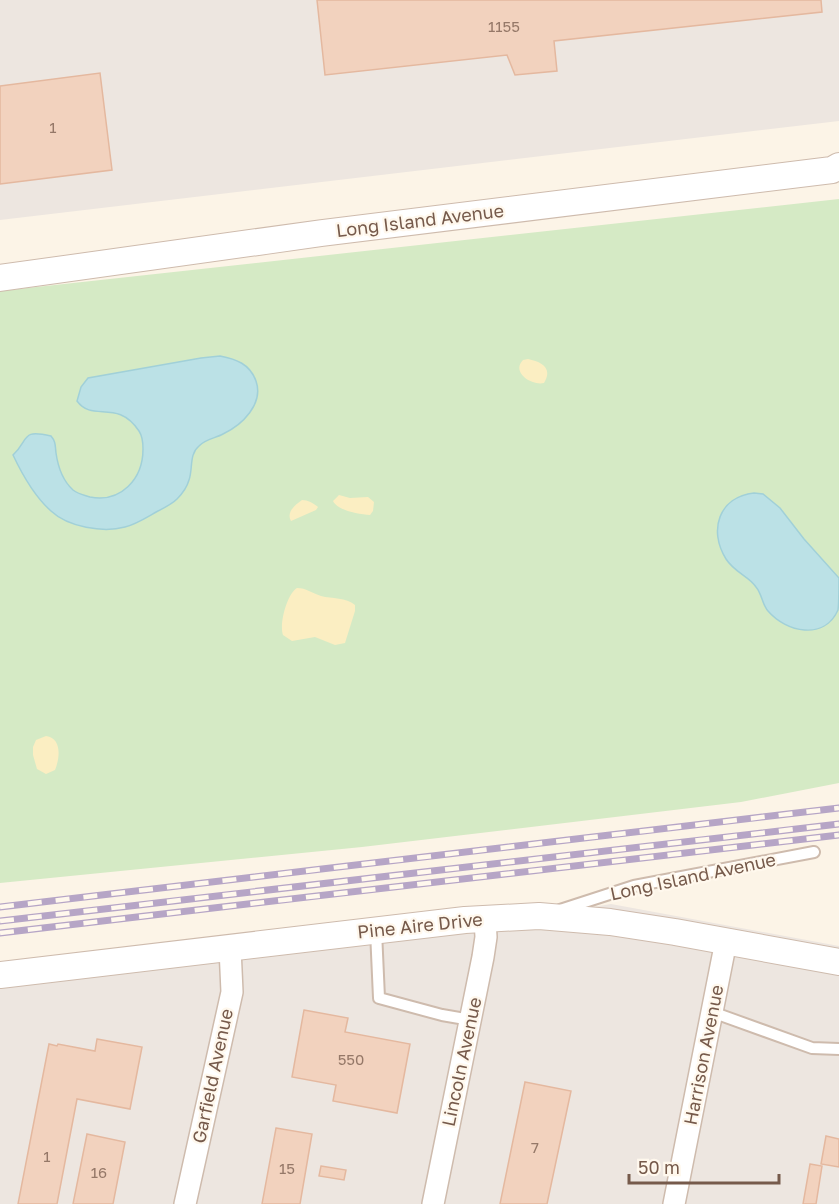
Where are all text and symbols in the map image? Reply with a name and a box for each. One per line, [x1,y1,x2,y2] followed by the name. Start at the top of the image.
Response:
[488,17,520,35] house number: 1155
[49,118,57,136] house number: 1
[335,199,505,241] street label: Long Island Avenue
[608,848,778,904] street label: Long Island Avenue
[356,907,484,943] street label: Pine Aire Drive
[679,983,727,1127] street label: Harrison Avenue
[437,995,485,1128] street label: Lincoln Avenue
[187,1007,237,1145] street label: Garfield Avenue
[338,1050,364,1068] house number: 550
[531,1138,539,1156] house number: 7
[43,1147,51,1165] house number: 1
[629,1147,779,1185] scale bar
[638,1156,680,1178] text: 50 m
[279,1159,295,1177] house number: 15
[91,1163,107,1181] house number: 16

